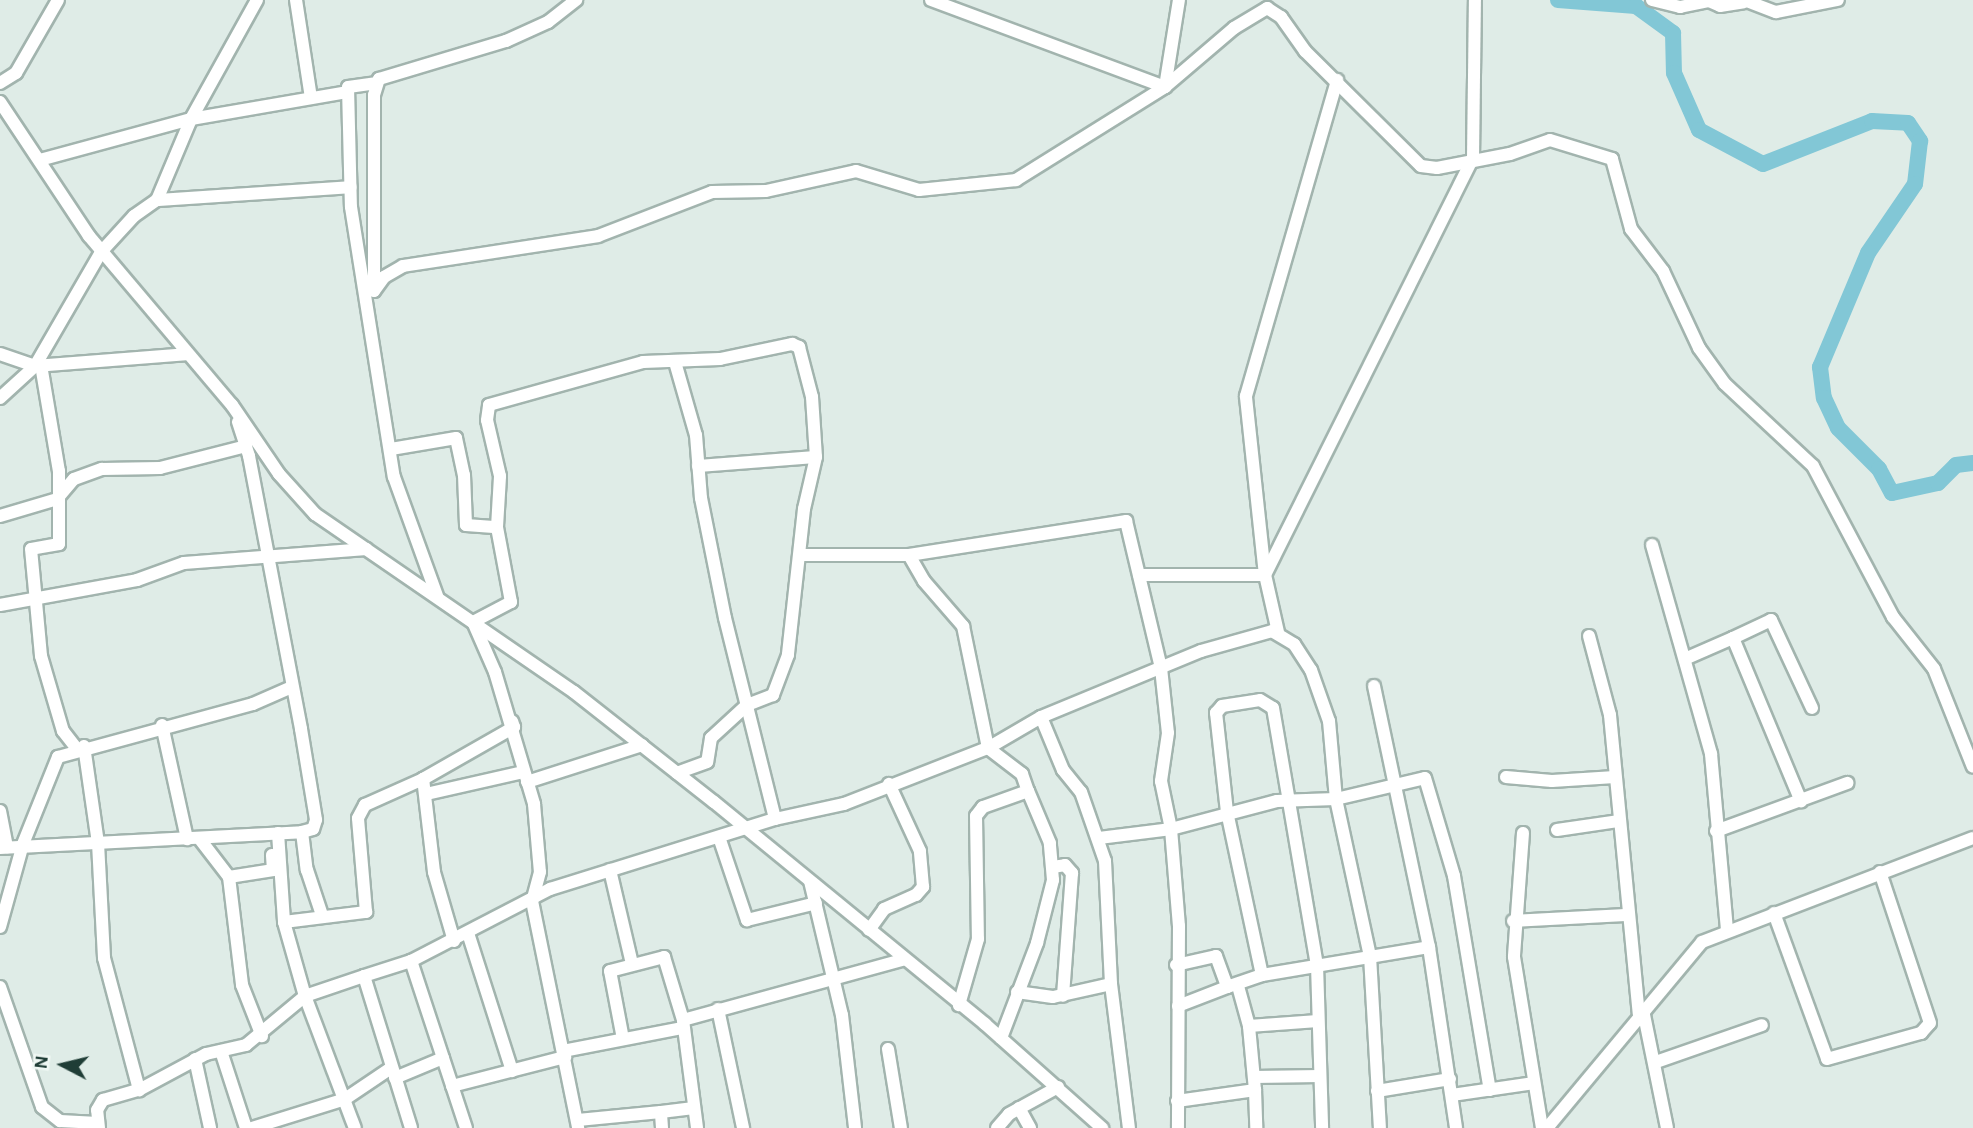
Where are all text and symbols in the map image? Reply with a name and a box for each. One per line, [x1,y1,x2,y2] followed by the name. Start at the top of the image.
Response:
[28,1030,98,1100] north arrow
[31,1055,52,1070] text: N

